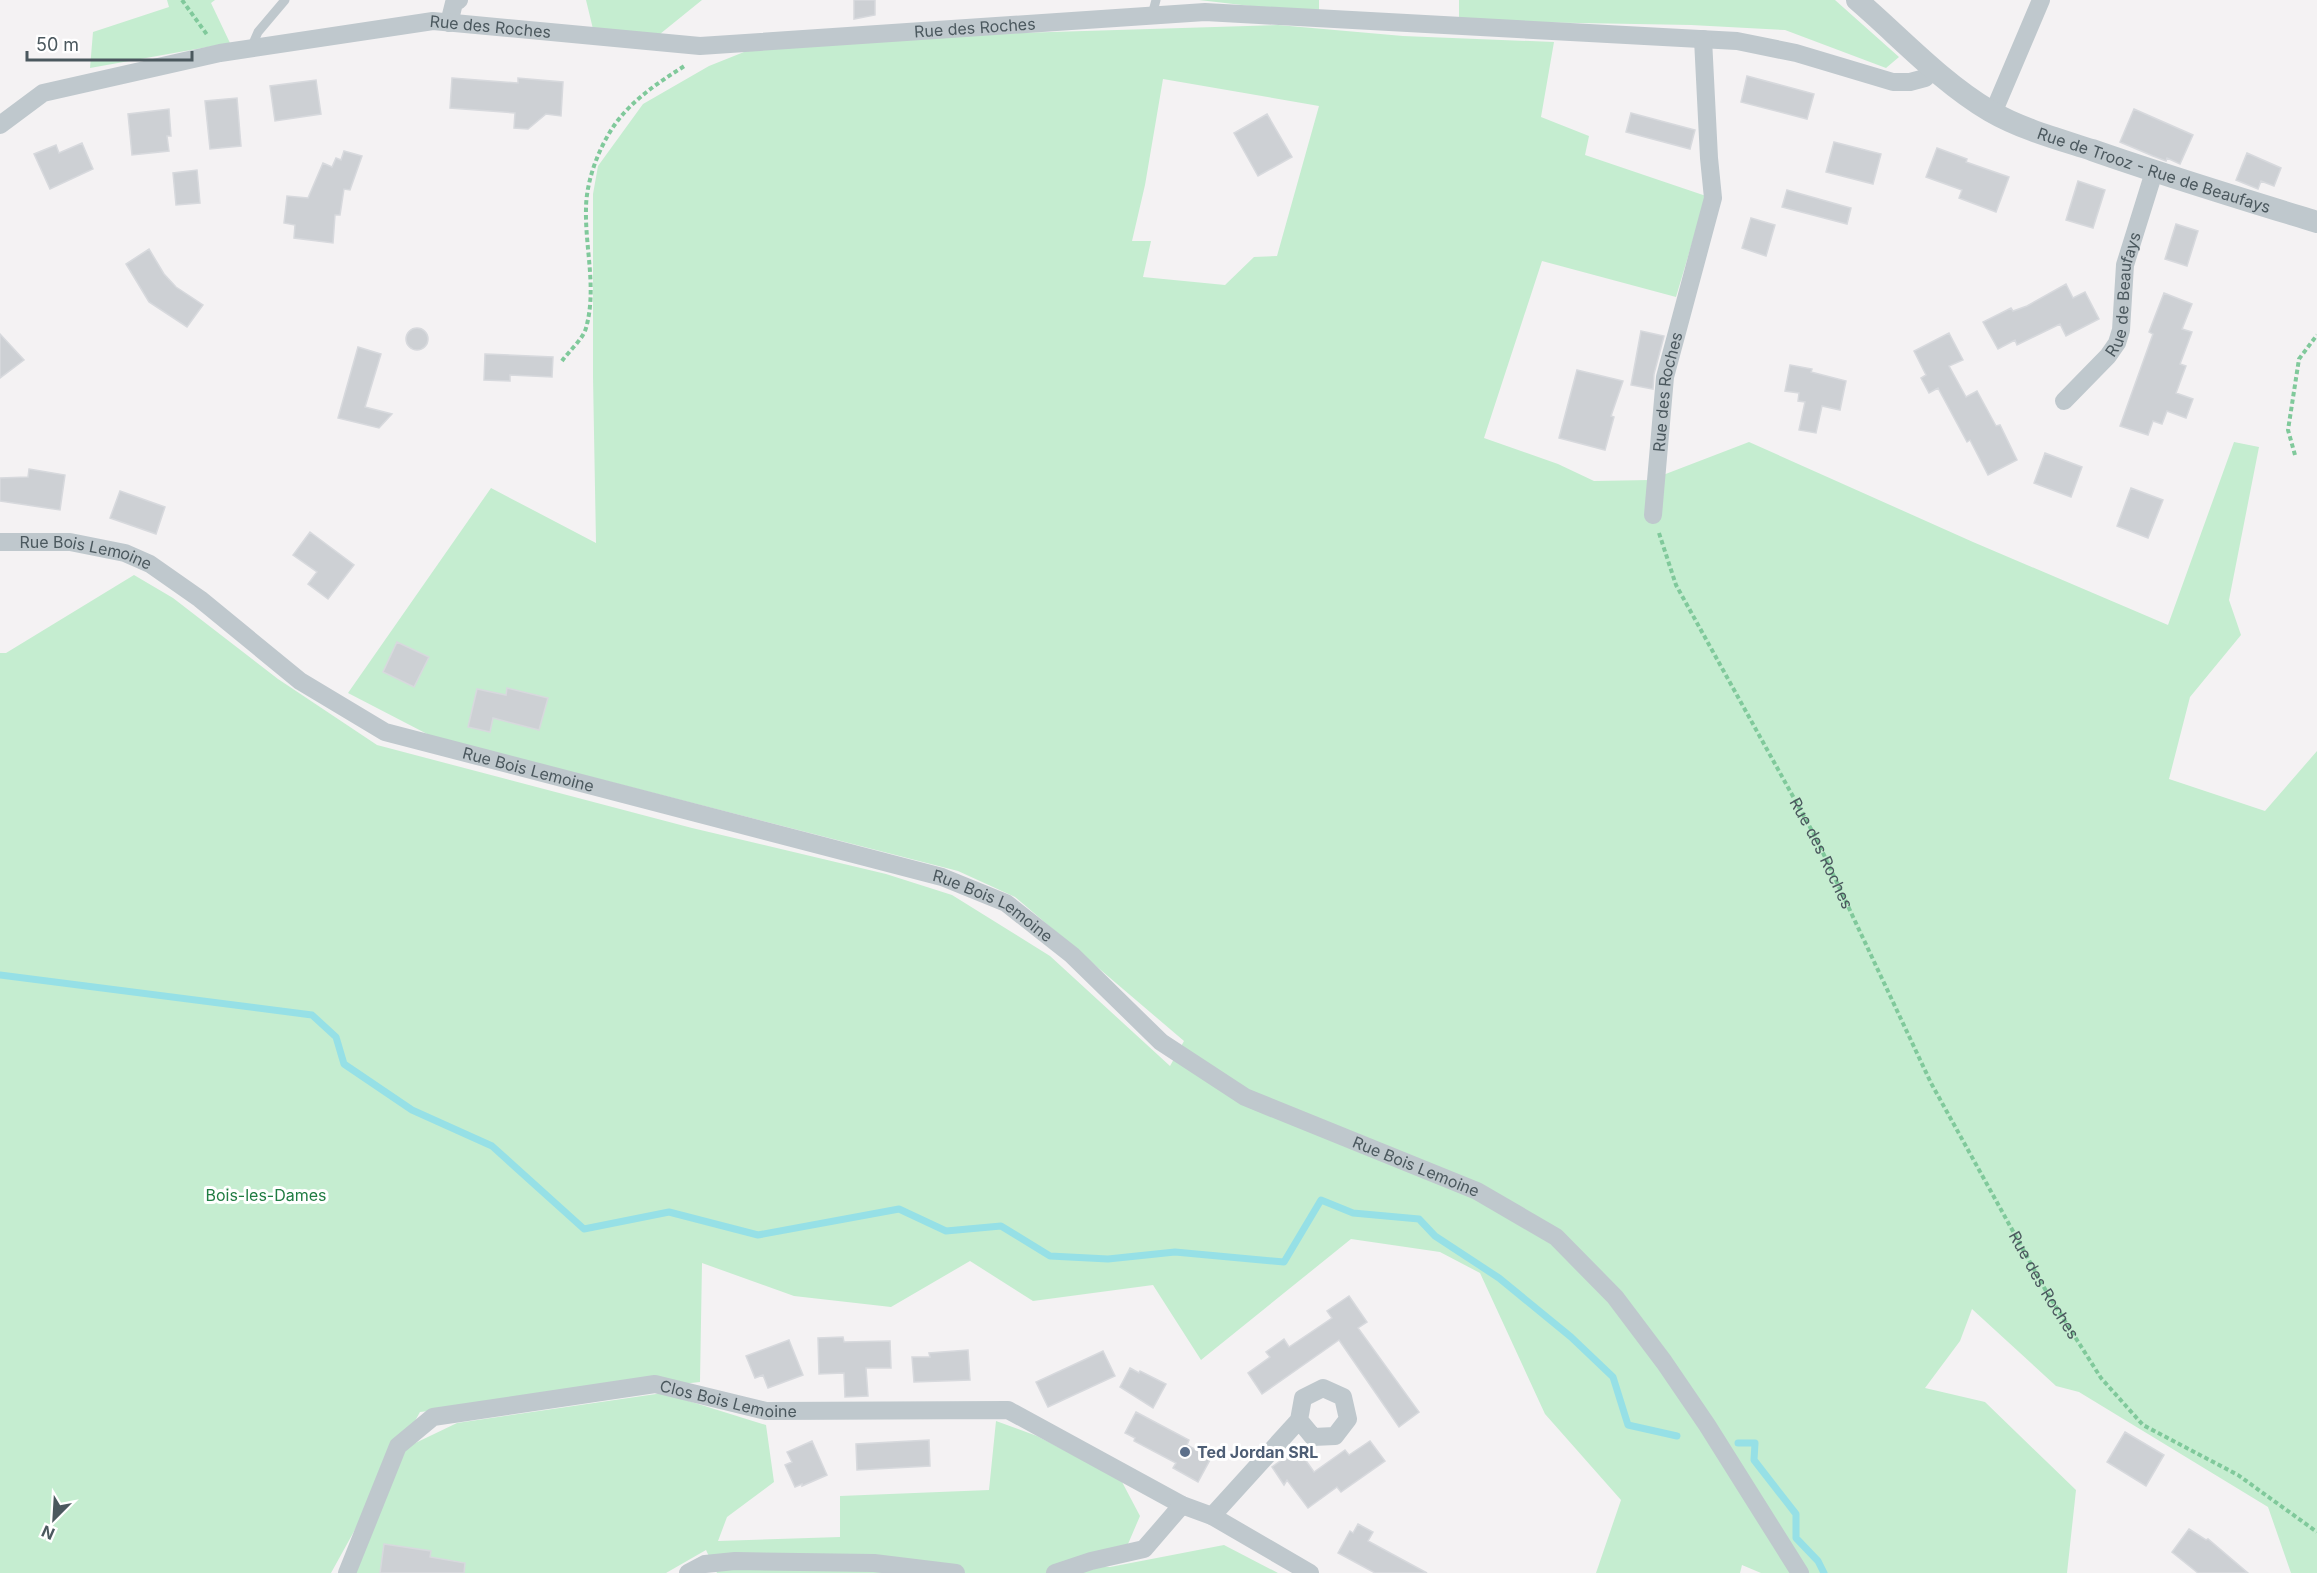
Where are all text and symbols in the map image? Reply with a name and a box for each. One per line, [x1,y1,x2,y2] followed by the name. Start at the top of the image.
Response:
[429,11,552,42] street label: Rue des Roches
[913,13,1036,42] street label: Rue des Roches
[27,24,192,62] scale bar
[36,34,79,55] text: 50 m
[2035,123,2273,217] street label: Rue de Trooz - Rue de Beaufays
[2101,229,2145,361] street label: Rue de Beaufays
[1649,330,1687,453] street label: Rue des Roches
[19,532,155,574] street label: Rue Bois Lemoine
[460,743,596,796] street label: Rue Bois Lemoine
[1786,794,1858,912] street label: Rue des Roches
[931,865,1057,946] street label: Rue Bois Lemoine
[1350,1132,1482,1201] street label: Rue Bois Lemoine
[205,1185,327,1205] park label: Bois-les-Dames
[2005,1227,2084,1343] street label: Rue des Roches
[658,1376,797,1421] street label: Clos Bois Lemoine
[1197,1442,1318,1462] place label: Ted Jordan SRL
[1178,1445,1192,1459] marker: Ted Jordan SRL
[24,1489,84,1549] north arrow
[38,1521,58,1544] text: N

